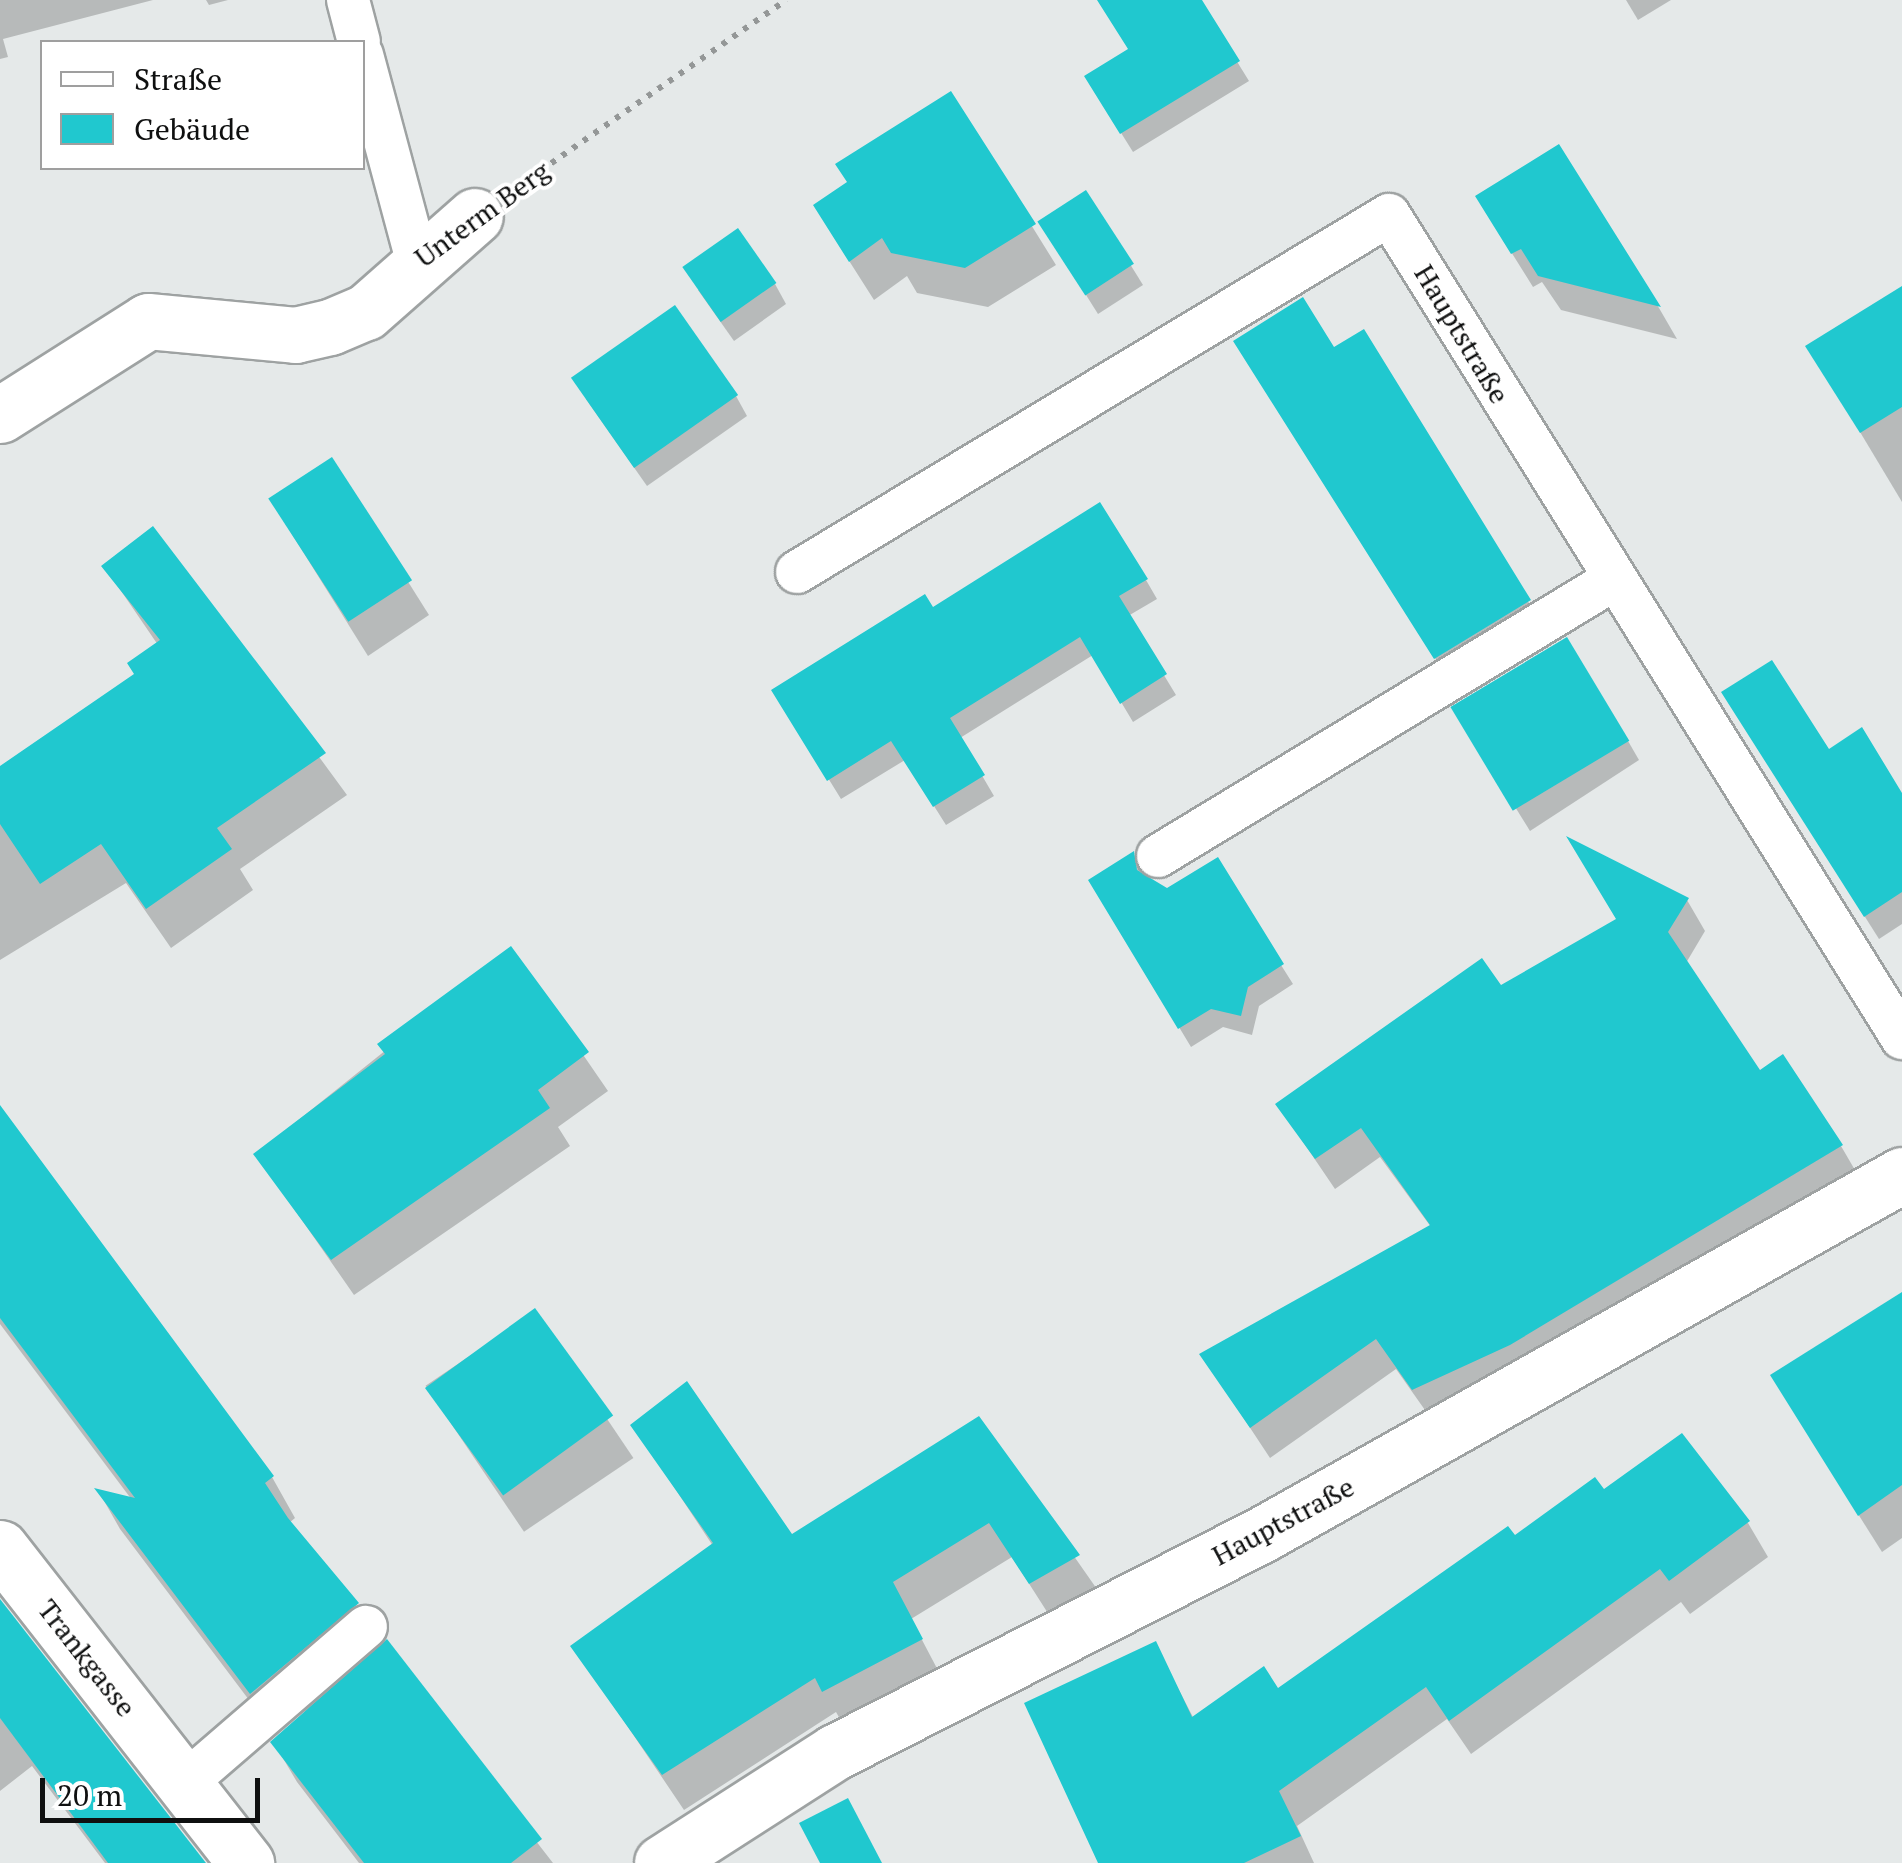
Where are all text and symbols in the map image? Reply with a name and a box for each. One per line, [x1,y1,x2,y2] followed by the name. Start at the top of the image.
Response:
[40,40,365,170] legend
[134,59,222,99] text: Straße
[134,109,250,149] text: Gebäude
[408,154,556,274] street label: Unterm Berg
[1407,259,1517,409] street label: Hauptstraße
[1206,1470,1360,1572] street label: Hauptstraße
[31,1593,143,1723] street label: Trankgasse
[45,1758,265,1820] scale bar
[57,1775,122,1815] text: 20 m

